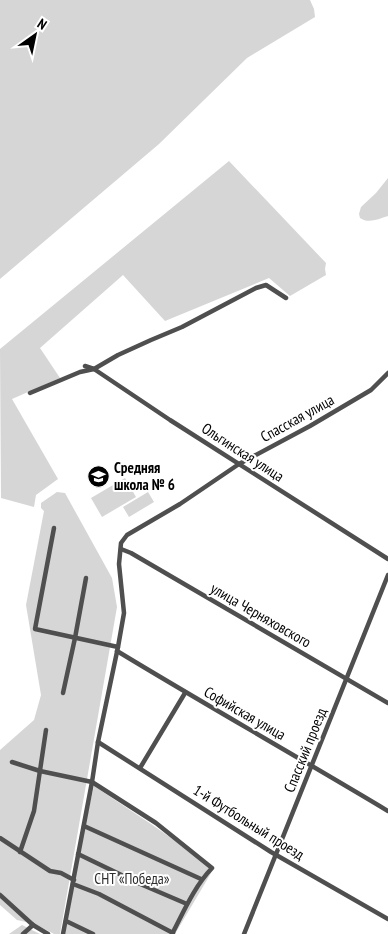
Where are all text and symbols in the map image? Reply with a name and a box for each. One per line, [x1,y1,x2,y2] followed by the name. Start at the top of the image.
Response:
[10,10,60,60] north arrow
[34,14,50,34] text: N
[257,390,337,446] street label: Спасская улица
[198,418,288,486] street label: Ольгинская улица
[114,458,175,494] place label: Средняя школа № 6
[86,464,110,488] school or university icon: Средняя школа № 6
[207,579,315,651] street label: улица Черняховского
[201,682,289,744] street label: Софийская улица
[279,705,331,795] street label: Спасский проезд
[190,780,308,864] street label: 1-й Футбольный проезд
[94,869,170,888] park label: СНТ «Победа»

